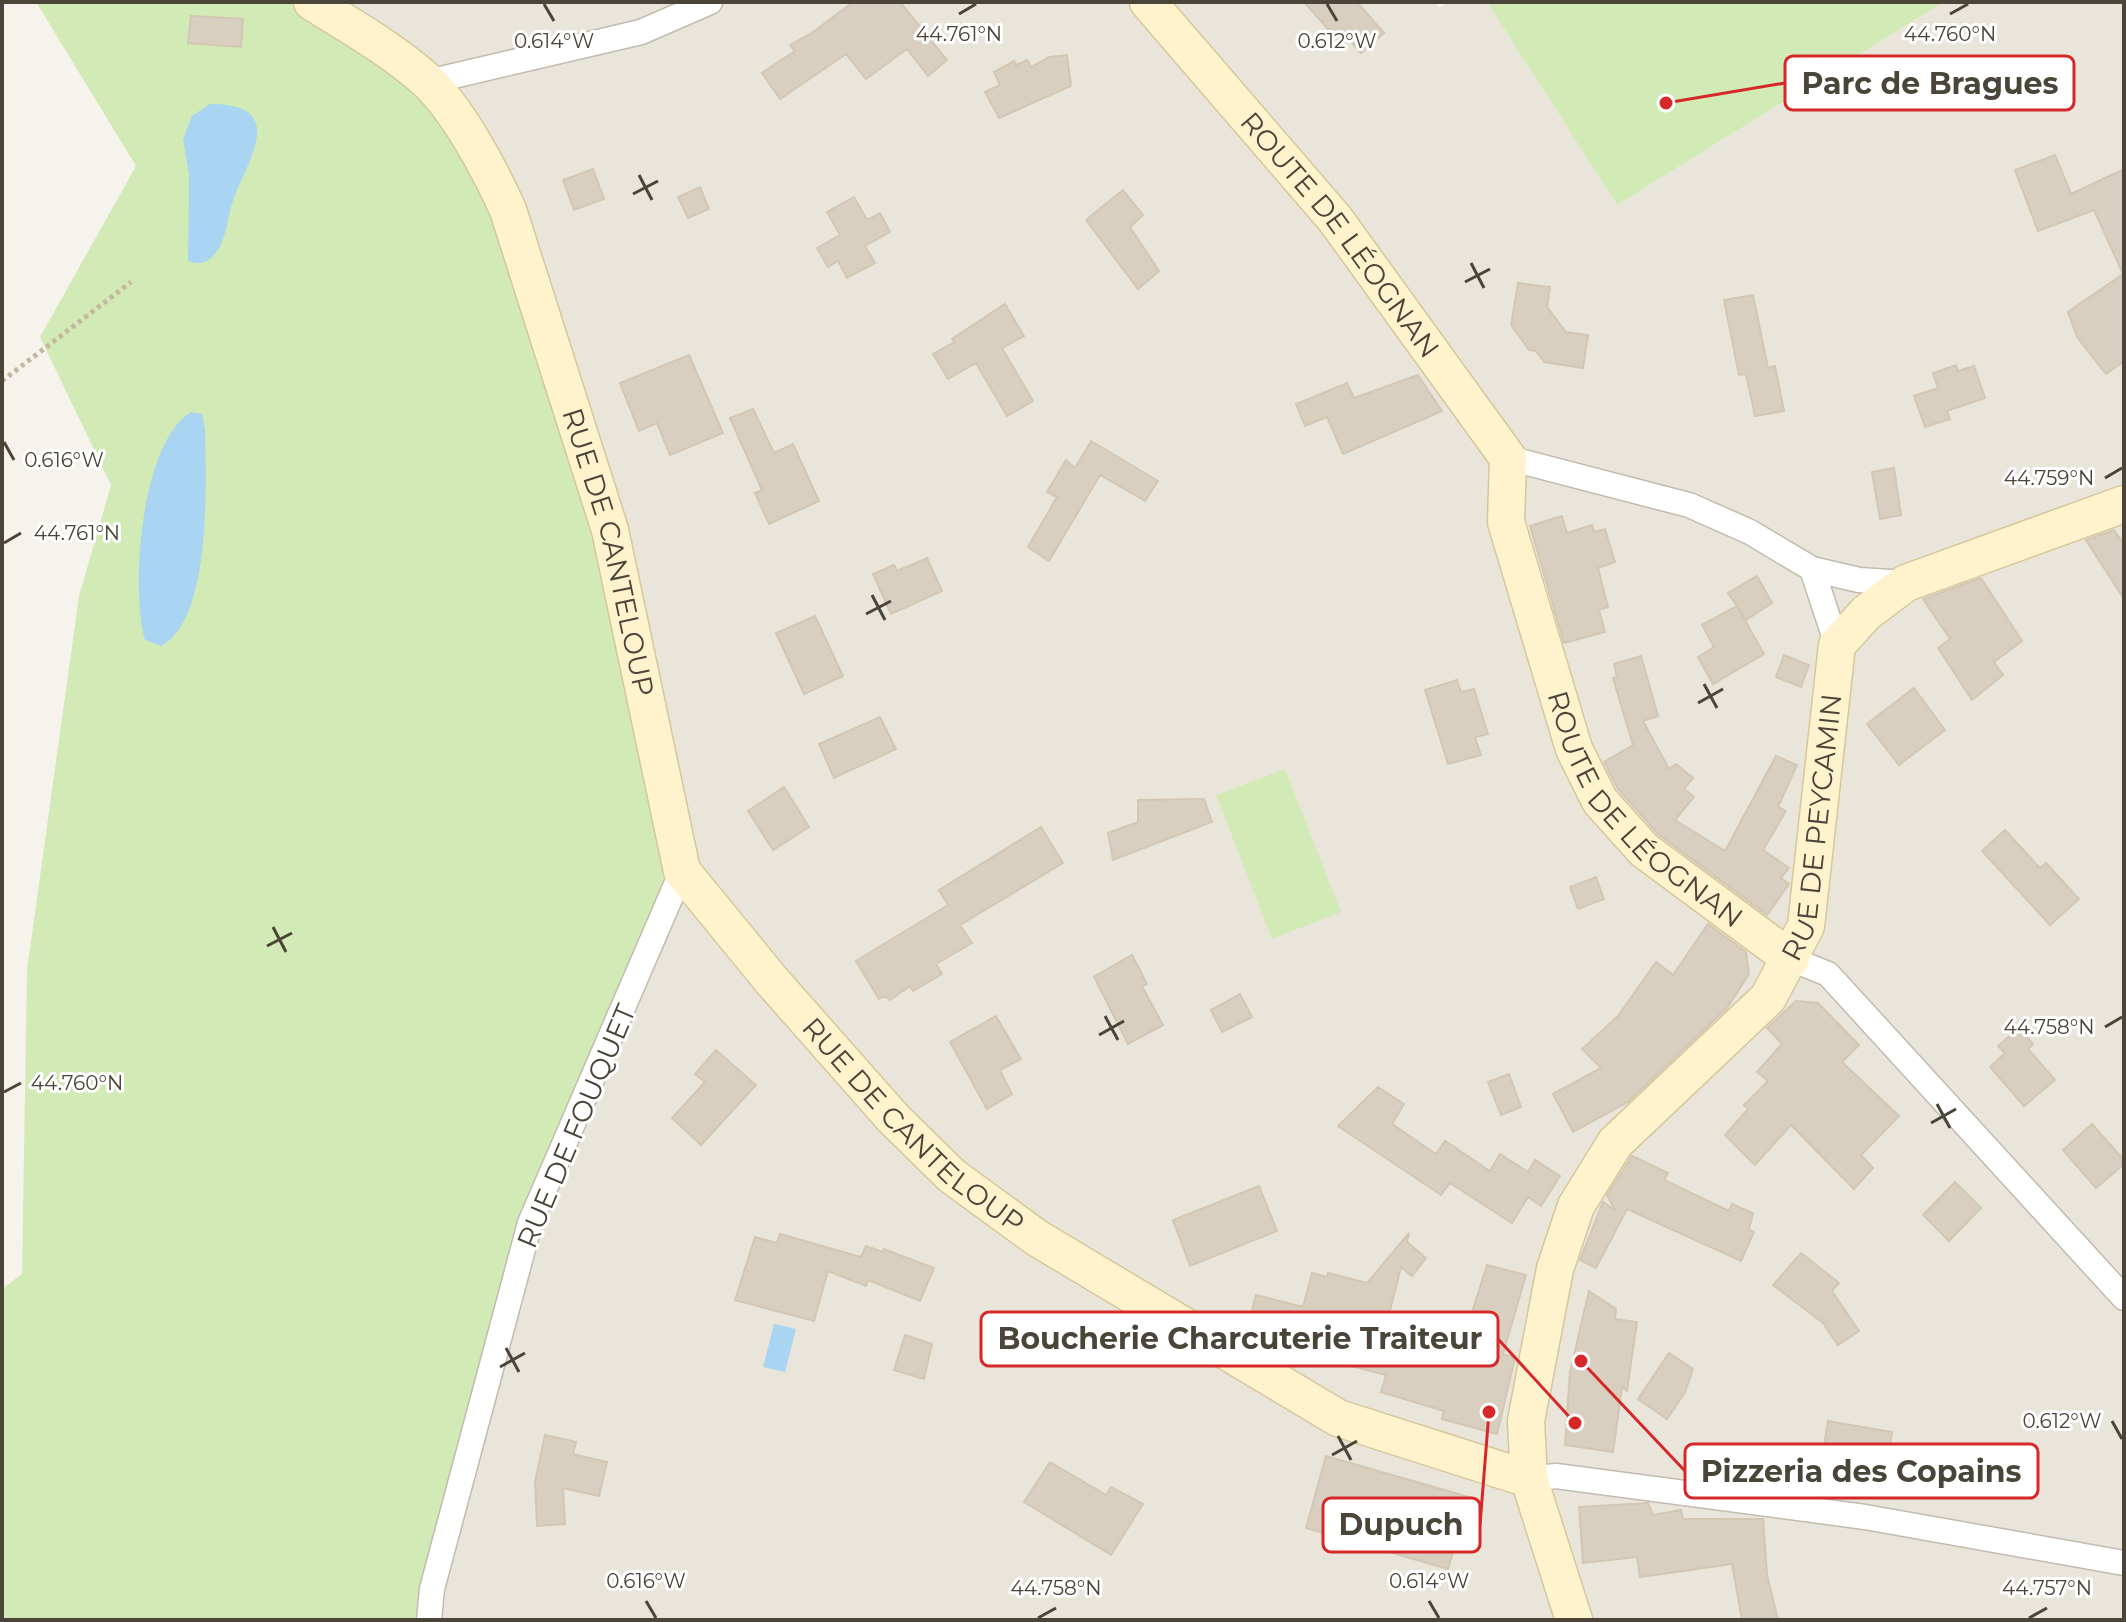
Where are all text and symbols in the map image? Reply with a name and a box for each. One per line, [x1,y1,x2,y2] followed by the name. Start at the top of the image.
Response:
[916,22,1002,46] text: 44.761°N
[1904,22,1996,46] text: 44.760°N
[514,29,594,53] text: 0.614°W
[1298,29,1376,53] text: 0.612°W
[1785,56,2074,110] callout: Parc de Bragues
[1802,65,2059,102] text: Parc de Bragues
[1233,105,1447,364] street label: ROUTE DE LÉOGNAN
[555,404,662,699] street label: RUE DE CANTELOUP
[24,448,104,472] text: 0.616°W
[2004,466,2094,490] text: 44.759°N
[34,521,120,545] text: 44.761°N
[1541,687,1750,934] street label: ROUTE DE LÉOGNAN
[1774,692,1849,966] street label: RUE DE PEYCAMIN
[509,999,643,1253] street label: RUE DE FOUQUET
[795,1010,1031,1240] street label: RUE DE CANTELOUP
[2004,1015,2094,1039] text: 44.758°N
[31,1071,123,1095] text: 44.760°N
[981,1312,1498,1366] callout: Boucherie Charcuterie Traiteur
[997,1320,1483,1357] text: Boucherie Charcuterie Traiteur
[2023,1409,2101,1433] text: 0.612°W
[1685,1444,2038,1498] callout: Pizzeria des Copains
[1701,1453,2021,1490] text: Pizzeria des Copains
[1323,1498,1480,1552] callout: Dupuch
[1338,1506,1464,1543] text: Dupuch
[606,1569,686,1593] text: 0.616°W
[1389,1569,1469,1593] text: 0.614°W
[1011,1576,1101,1600] text: 44.758°N
[2002,1576,2092,1600] text: 44.757°N

